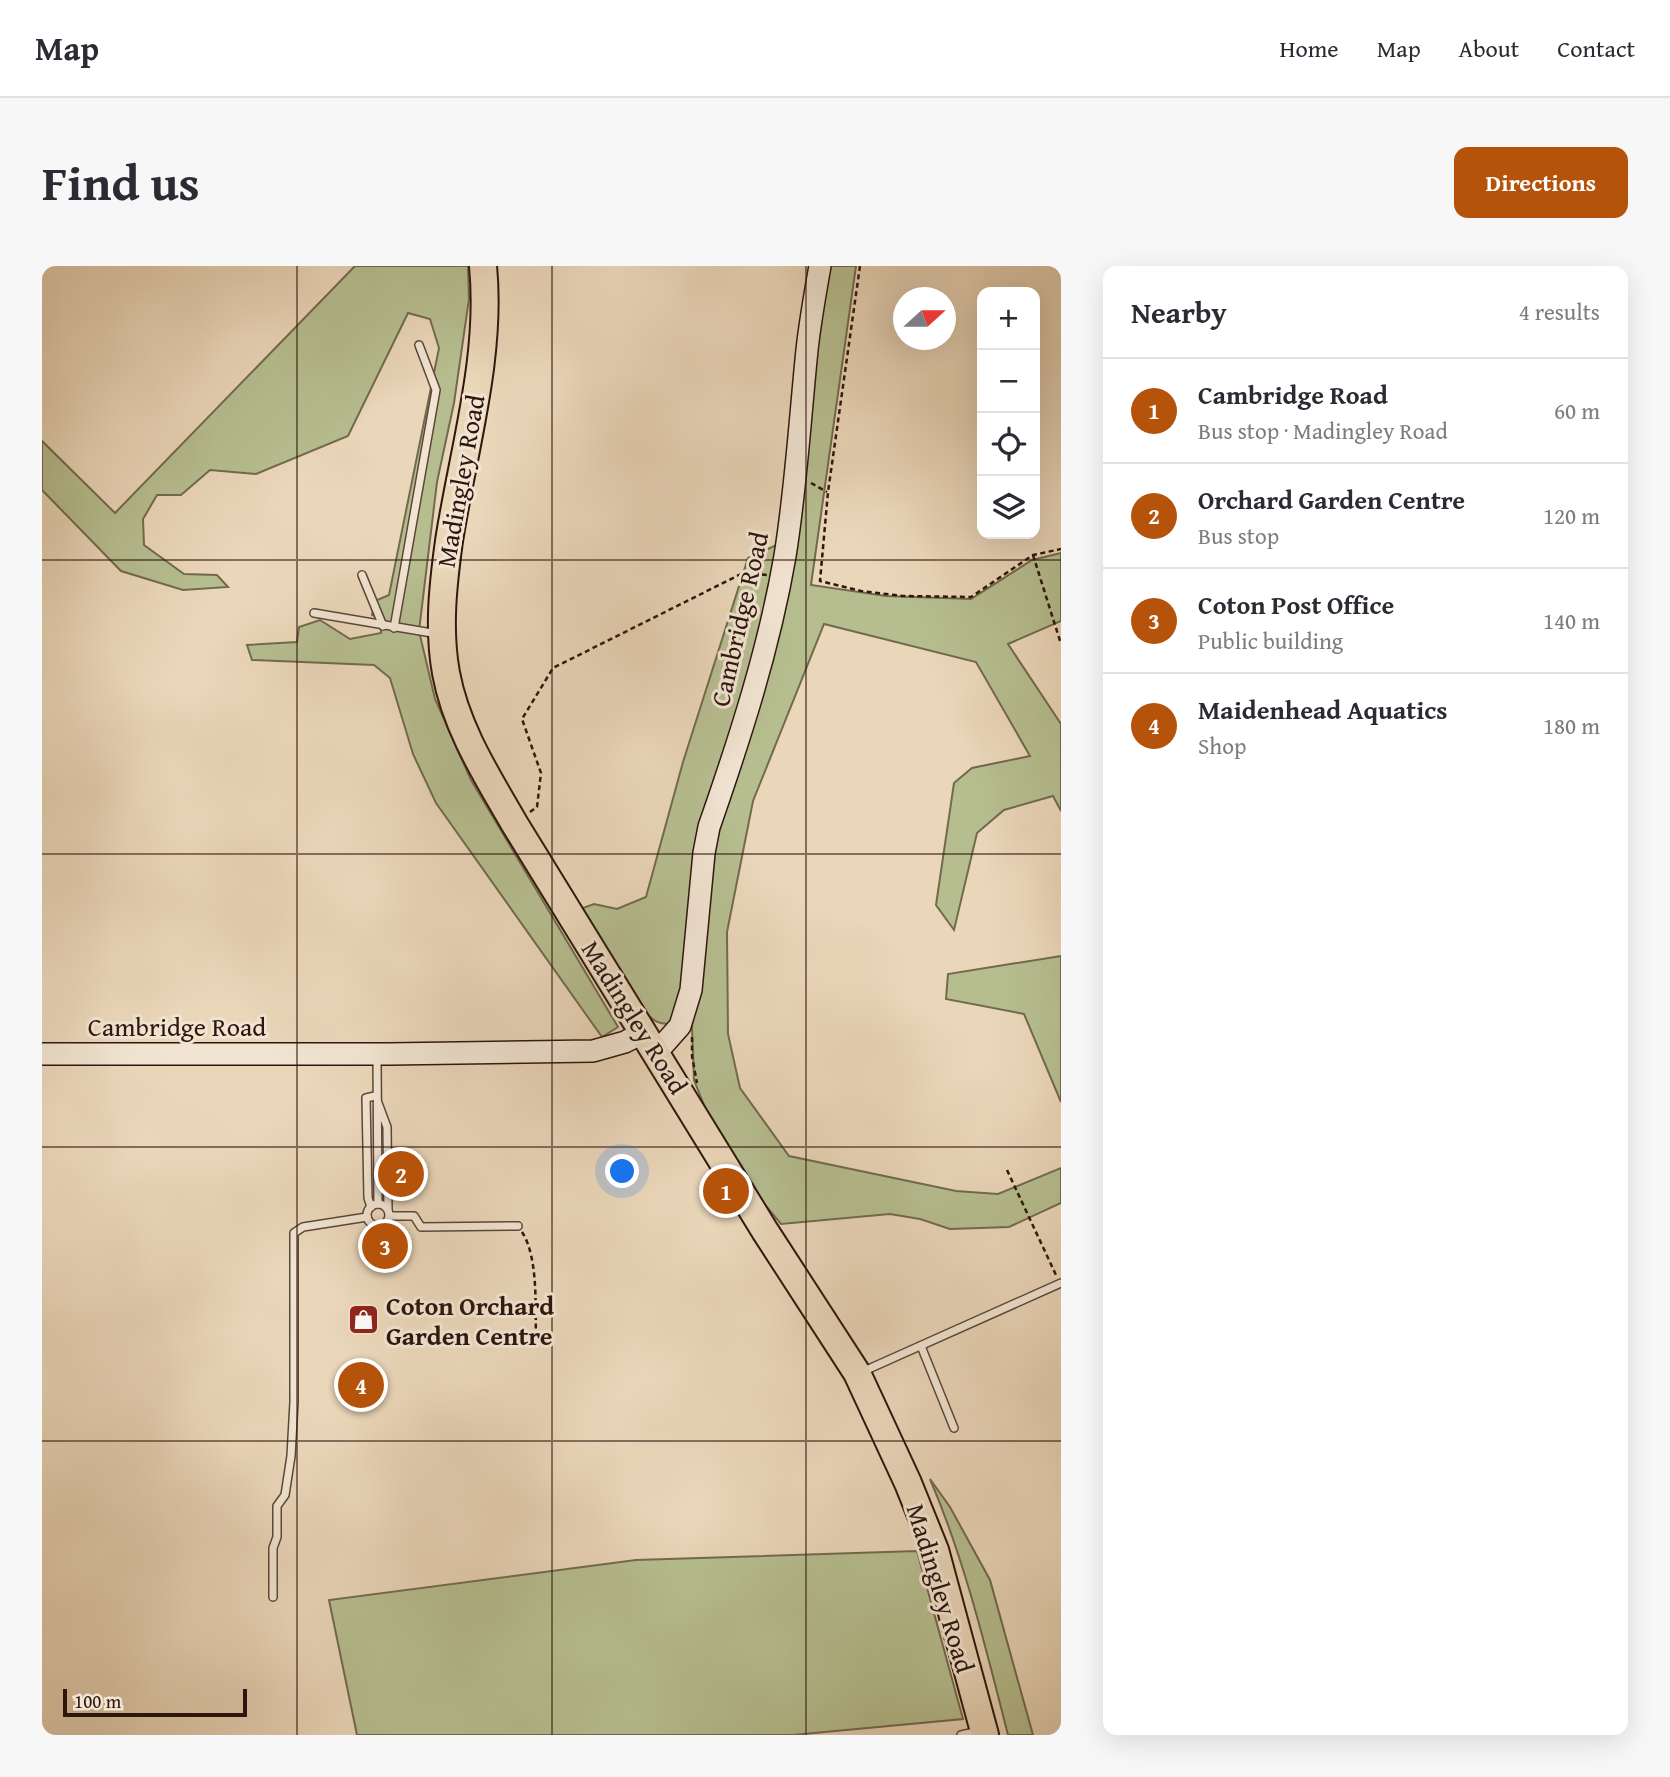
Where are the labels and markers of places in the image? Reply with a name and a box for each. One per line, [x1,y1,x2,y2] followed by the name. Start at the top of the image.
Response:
[378,1148,424,1200] pin: 2
[703,1165,749,1217] pin: 1
[362,1220,408,1272] pin: 3
[386,1286,554,1355] place label: Coton Orchard Garden Centre
[346,1303,380,1337] shop icon: Coton Orchard Garden Centre
[338,1359,384,1411] pin: 4

